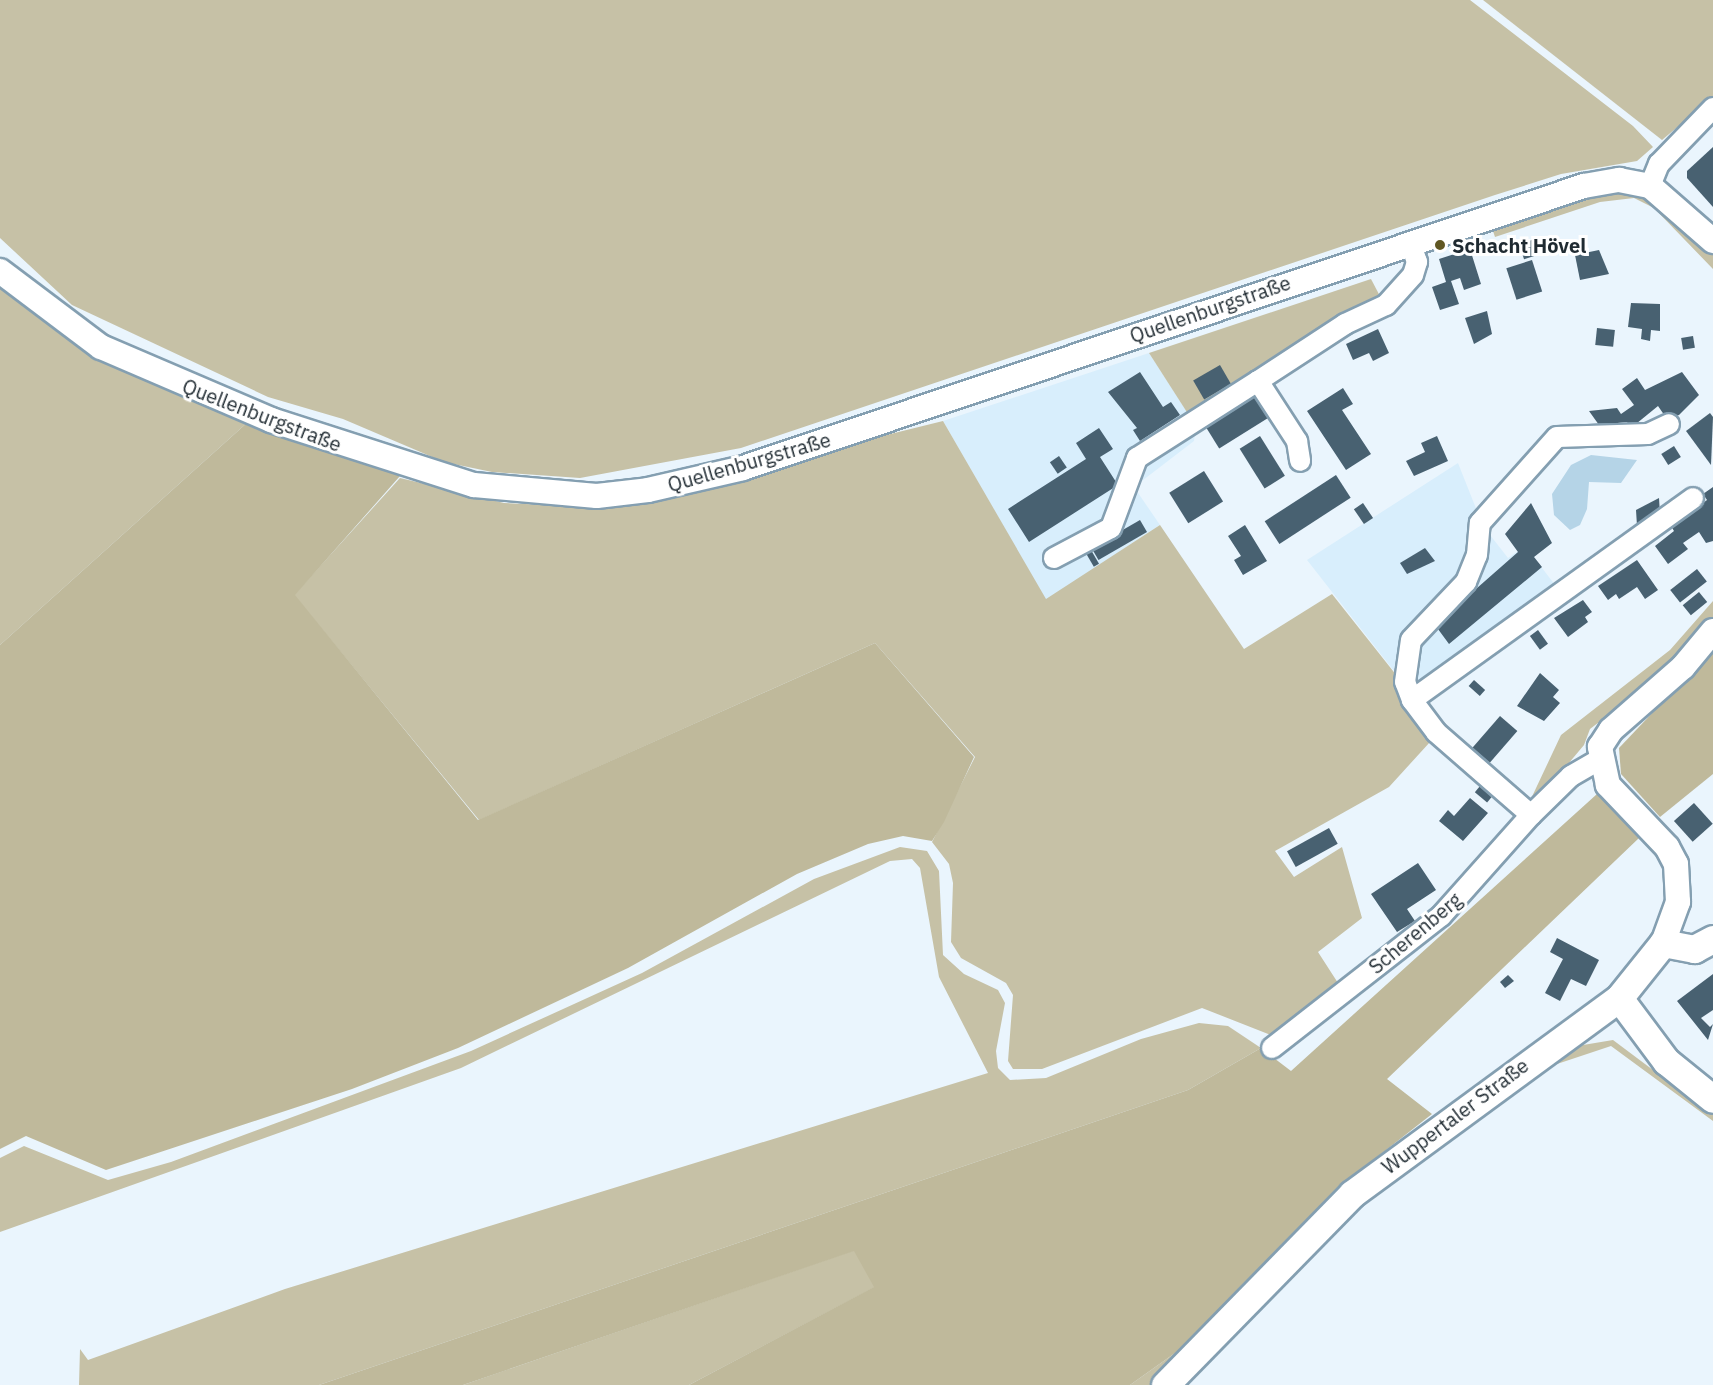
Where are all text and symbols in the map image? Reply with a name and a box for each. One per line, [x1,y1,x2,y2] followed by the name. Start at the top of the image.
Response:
[1452,233,1586,257] place label: Schacht Hövel
[1433,238,1447,252] marker: Schacht Hövel
[1126,270,1294,348] street label: Quellenburgstraße
[179,374,345,456] street label: Quellenburgstraße
[665,427,833,497] street label: Quellenburgstraße
[1364,887,1466,979] street label: Scherenberg
[1377,1053,1533,1179] street label: Wuppertaler Straße

